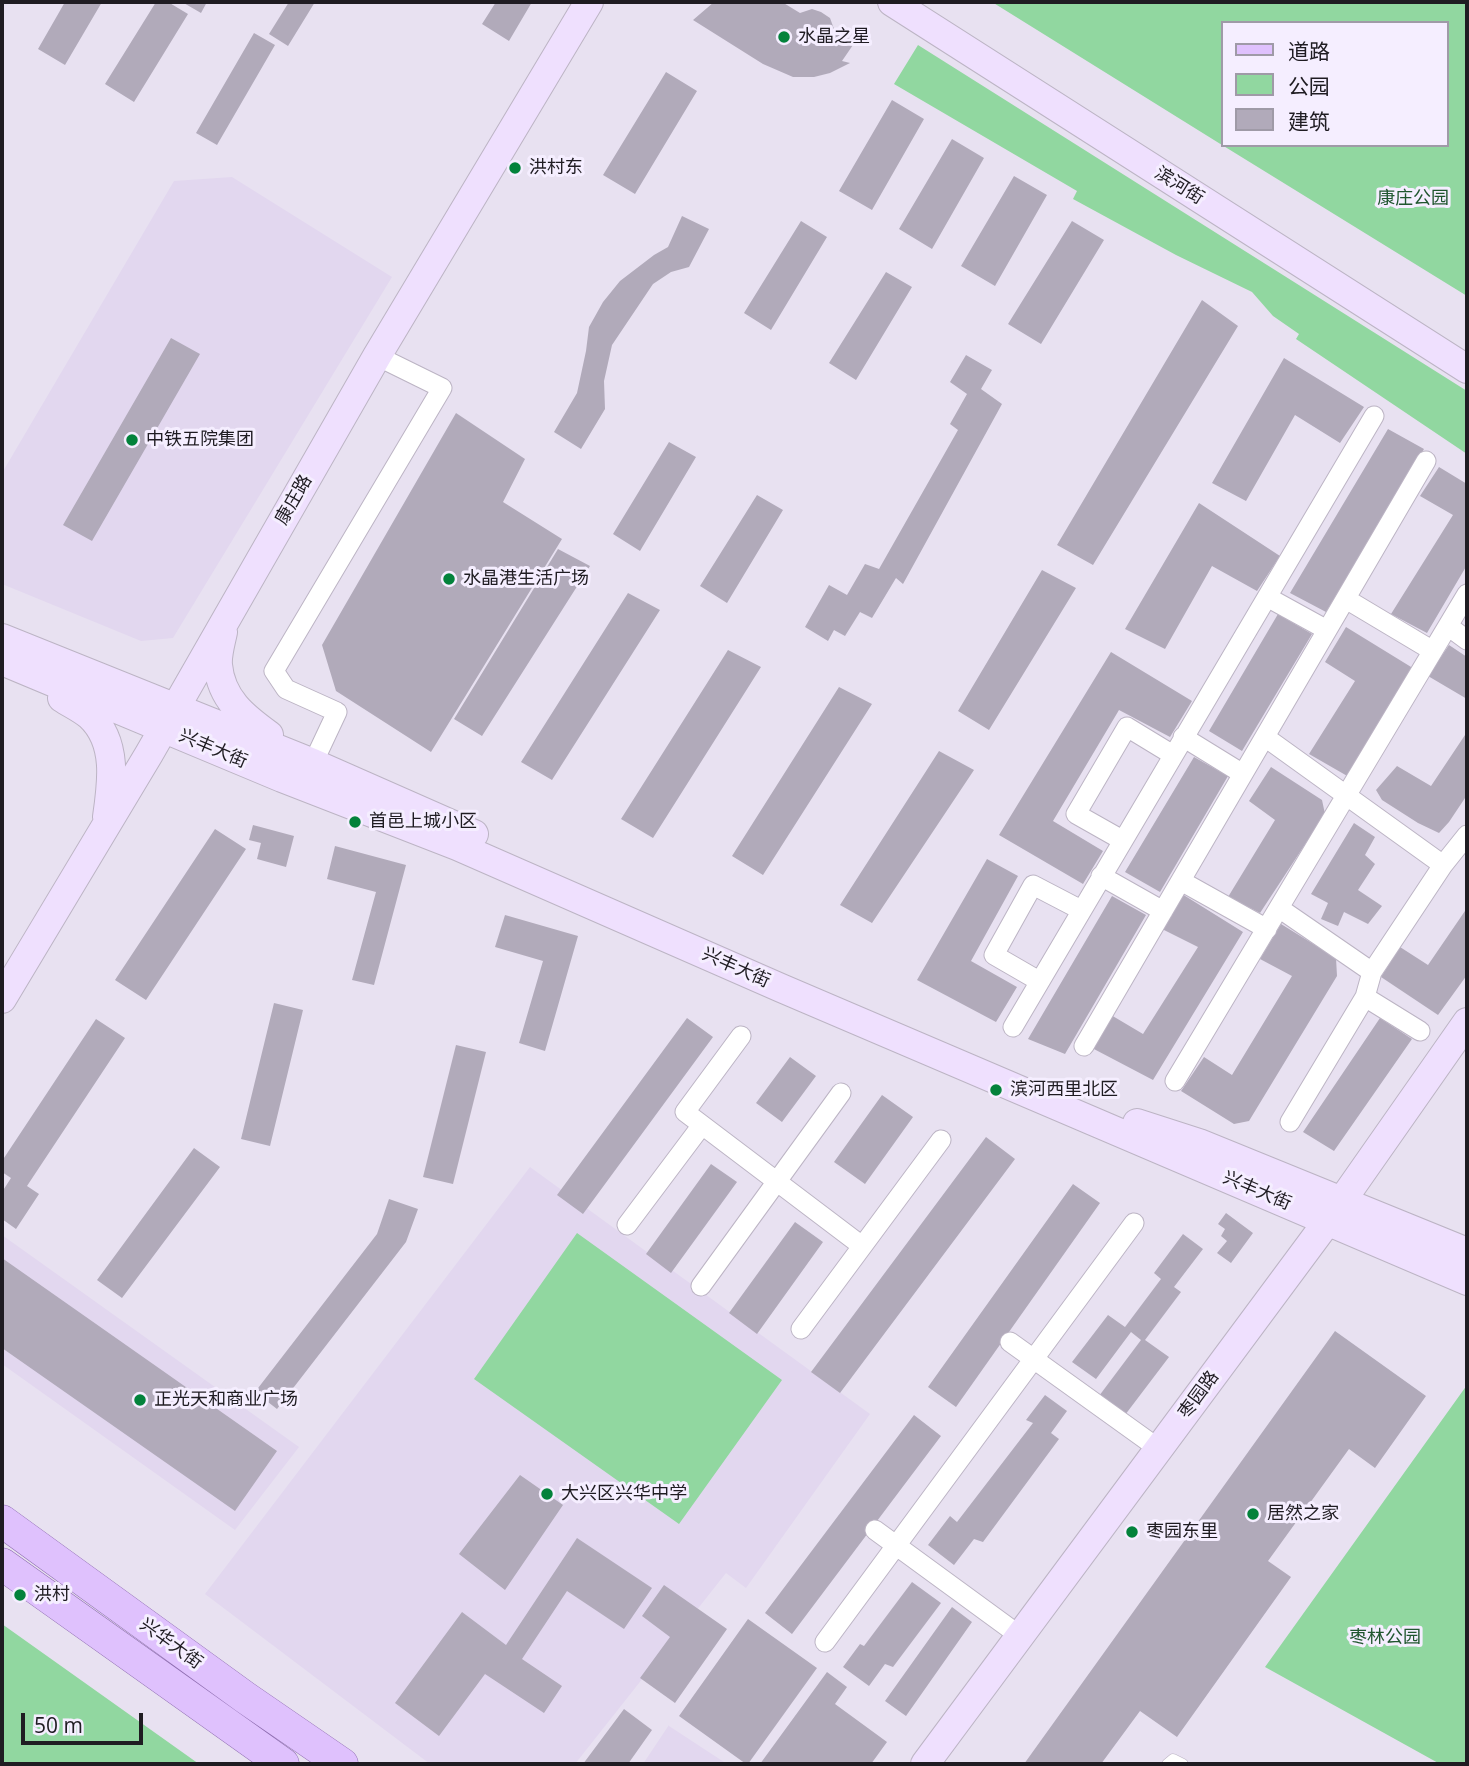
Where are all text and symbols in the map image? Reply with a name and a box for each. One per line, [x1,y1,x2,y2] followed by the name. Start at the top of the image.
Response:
[1220,21,1448,147] legend
[798,26,870,48] place label: 水晶之星
[776,29,792,45] marker: 水晶之星
[1288,37,1330,65] text: 道路
[1288,72,1330,100] text: 公园
[1288,107,1330,135] text: 建筑
[529,157,583,179] place label: 洪村东
[507,160,523,176] marker: 洪村东
[1150,163,1208,209] street label: 滨河街
[1377,188,1449,210] park label: 康庄公园
[146,429,254,451] place label: 中铁五院集团
[124,432,140,448] marker: 中铁五院集团
[271,471,317,529] street label: 康庄路
[463,568,589,590] place label: 水晶港生活广场
[441,571,457,587] marker: 水晶港生活广场
[176,725,250,773] street label: 兴丰大街
[369,811,477,833] place label: 首邑上城小区
[347,814,363,830] marker: 首邑上城小区
[699,943,773,993] street label: 兴丰大街
[1010,1079,1118,1101] place label: 滨河西里北区
[988,1082,1004,1098] marker: 滨河西里北区
[1220,1167,1294,1215] street label: 兴丰大街
[1174,1367,1224,1423] street label: 枣园路
[154,1389,298,1411] place label: 正光天和商业广场
[132,1392,148,1408] marker: 正光天和商业广场
[561,1483,687,1505] place label: 大兴区兴华中学
[539,1486,555,1502] marker: 大兴区兴华中学
[1267,1503,1339,1525] place label: 居然之家
[1245,1506,1261,1522] marker: 居然之家
[1146,1521,1218,1543] place label: 枣园东里
[1124,1524,1140,1540] marker: 枣园东里
[34,1584,70,1606] place label: 洪村
[12,1587,28,1603] marker: 洪村
[136,1614,206,1674] street label: 兴华大街
[1349,1627,1421,1649] park label: 枣林公园
[24,1700,147,1744] scale bar
[34,1711,83,1739] text: 50 m

